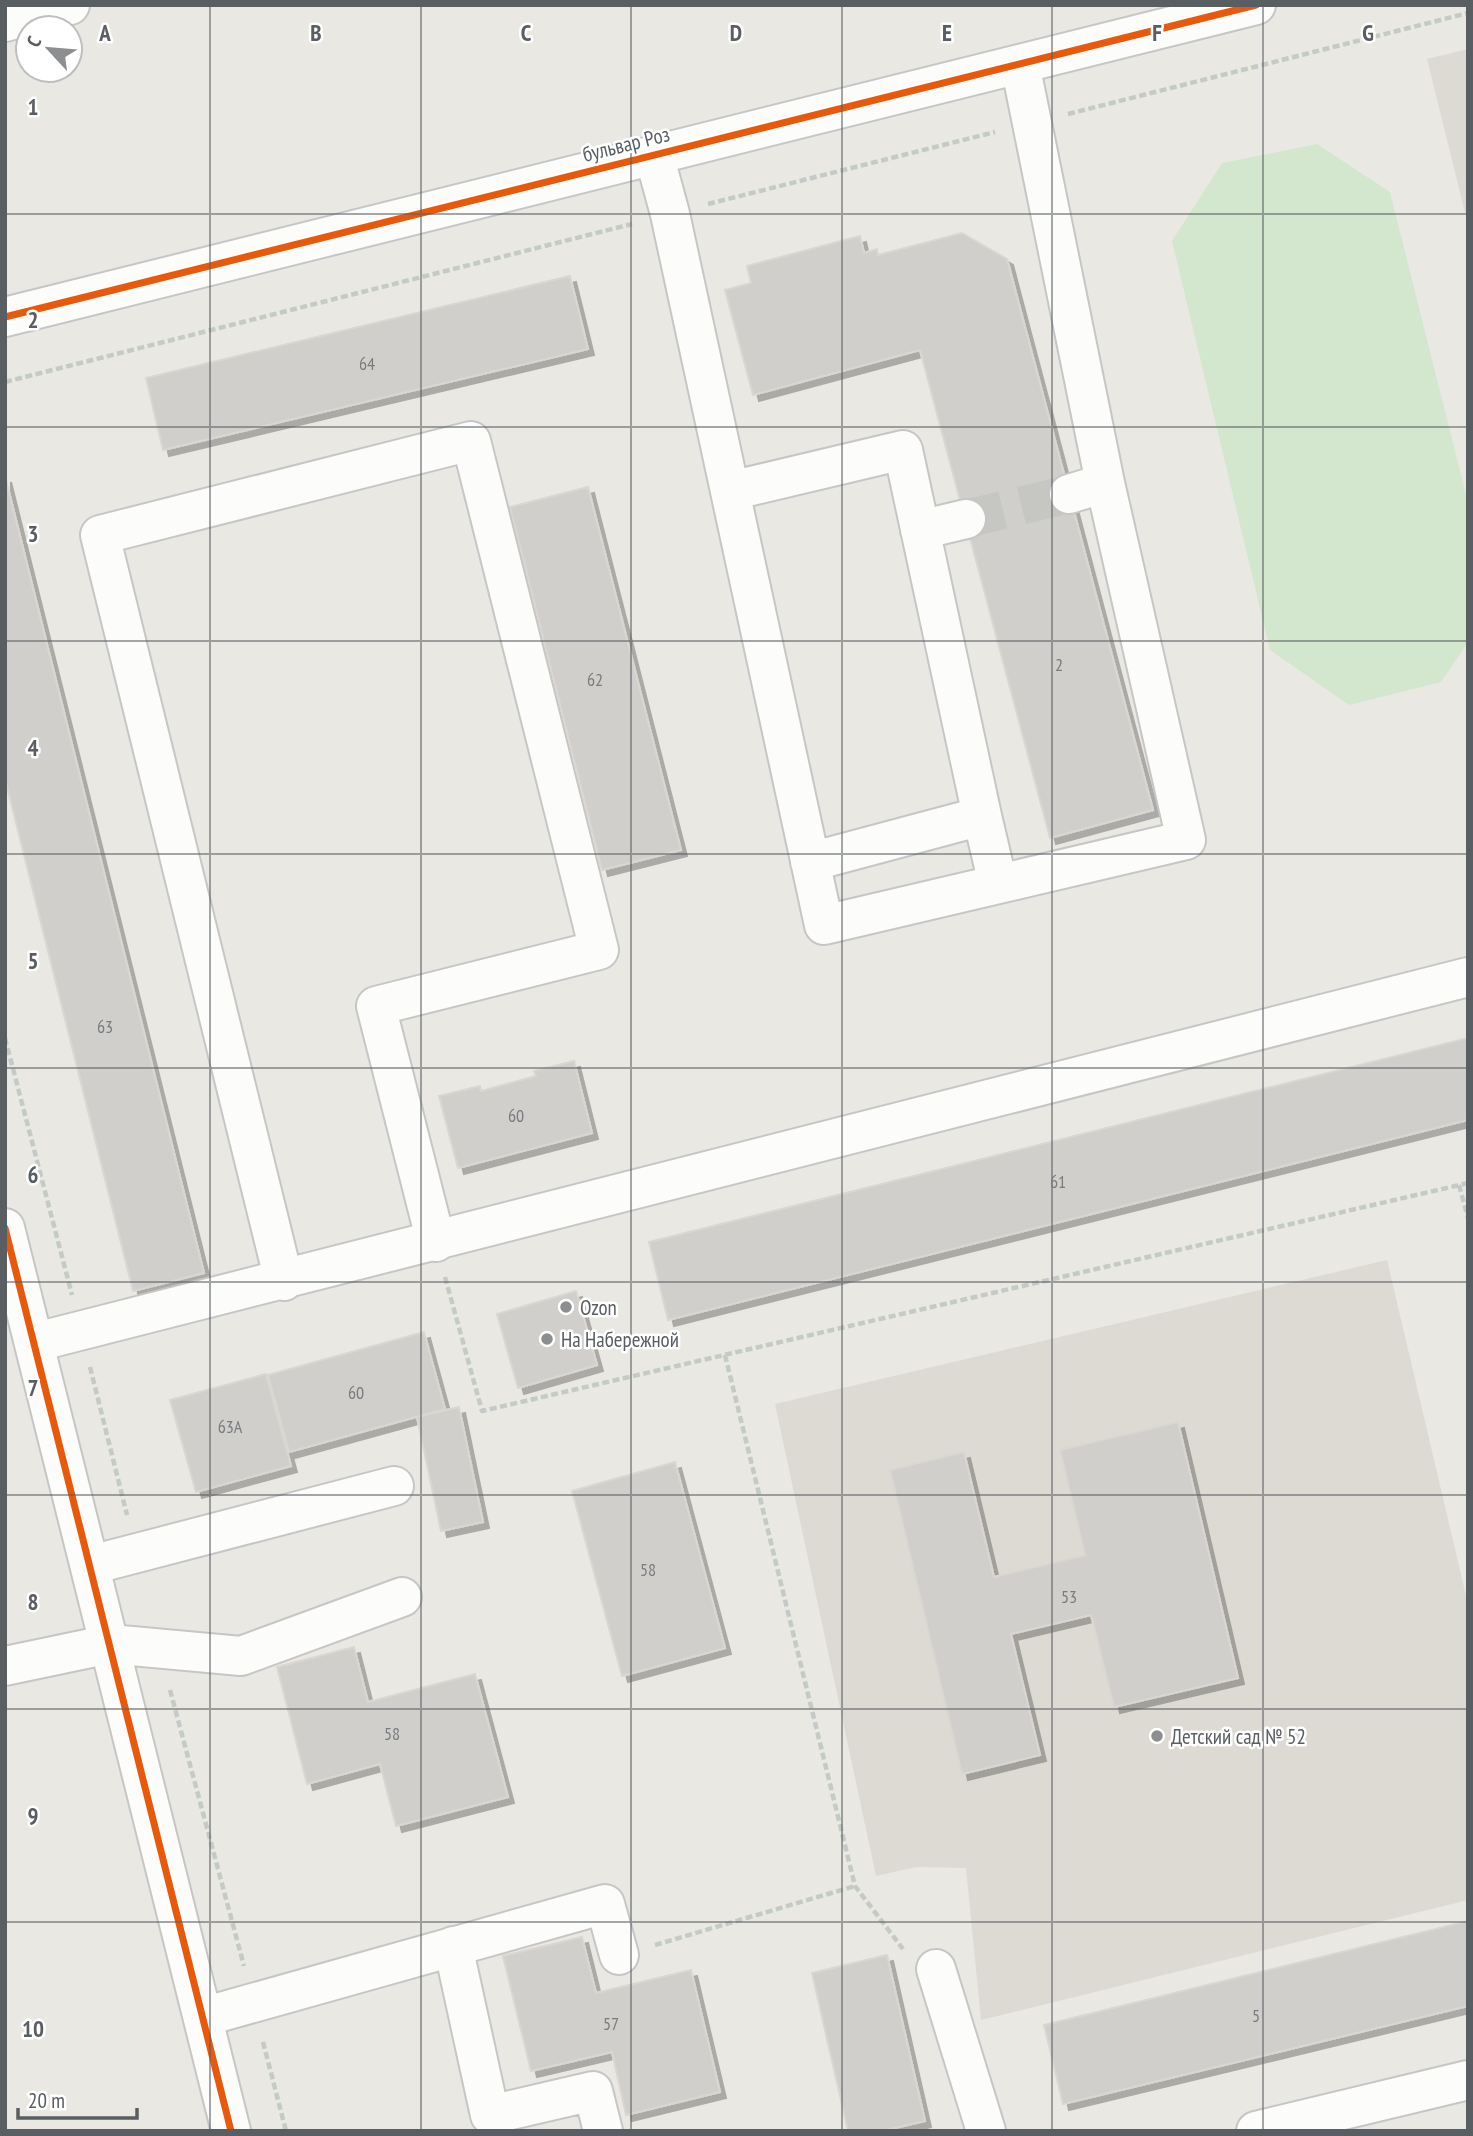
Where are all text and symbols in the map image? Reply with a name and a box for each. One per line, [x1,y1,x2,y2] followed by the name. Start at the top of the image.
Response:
[14,14,84,84] north arrow
[98,18,111,47] text: A
[310,18,322,47] text: B
[521,18,532,47] text: C
[730,18,742,47] text: D
[942,18,952,47] text: E
[1152,18,1162,47] text: F
[1362,18,1374,47] text: G
[21,32,47,51] text: С
[28,92,39,121] text: 1
[580,120,672,168] street label: бульвар Роз
[28,305,39,334] text: 2
[359,352,375,375] house number: 64
[28,519,39,548] text: 3
[1055,653,1063,676] house number: 2
[587,668,603,691] house number: 62
[28,733,39,762] text: 4
[28,946,39,975] text: 5
[97,1015,113,1038] house number: 63
[508,1104,524,1127] house number: 60
[28,1160,39,1189] text: 6
[1050,1170,1066,1193] house number: 61
[580,1294,617,1321] place label: Ozon
[558,1299,574,1315] marker: Ozon
[561,1326,679,1353] place label: На Набережной
[539,1331,555,1347] marker: На Набережной
[28,1373,39,1402] text: 7
[348,1381,364,1404] house number: 60
[218,1415,243,1438] house number: 63А
[640,1558,656,1581] house number: 58
[1061,1585,1077,1608] house number: 53
[28,1587,39,1616] text: 8
[384,1722,400,1745] house number: 58
[1171,1723,1306,1750] place label: Детский сад № 52
[1149,1728,1165,1744] marker: Детский сад № 52
[28,1801,39,1830] text: 9
[1252,2004,1260,2027] house number: 5
[603,2012,619,2035] house number: 57
[22,2014,44,2043] text: 10
[18,2076,136,2120] scale bar
[28,2087,65,2114] text: 20 m

